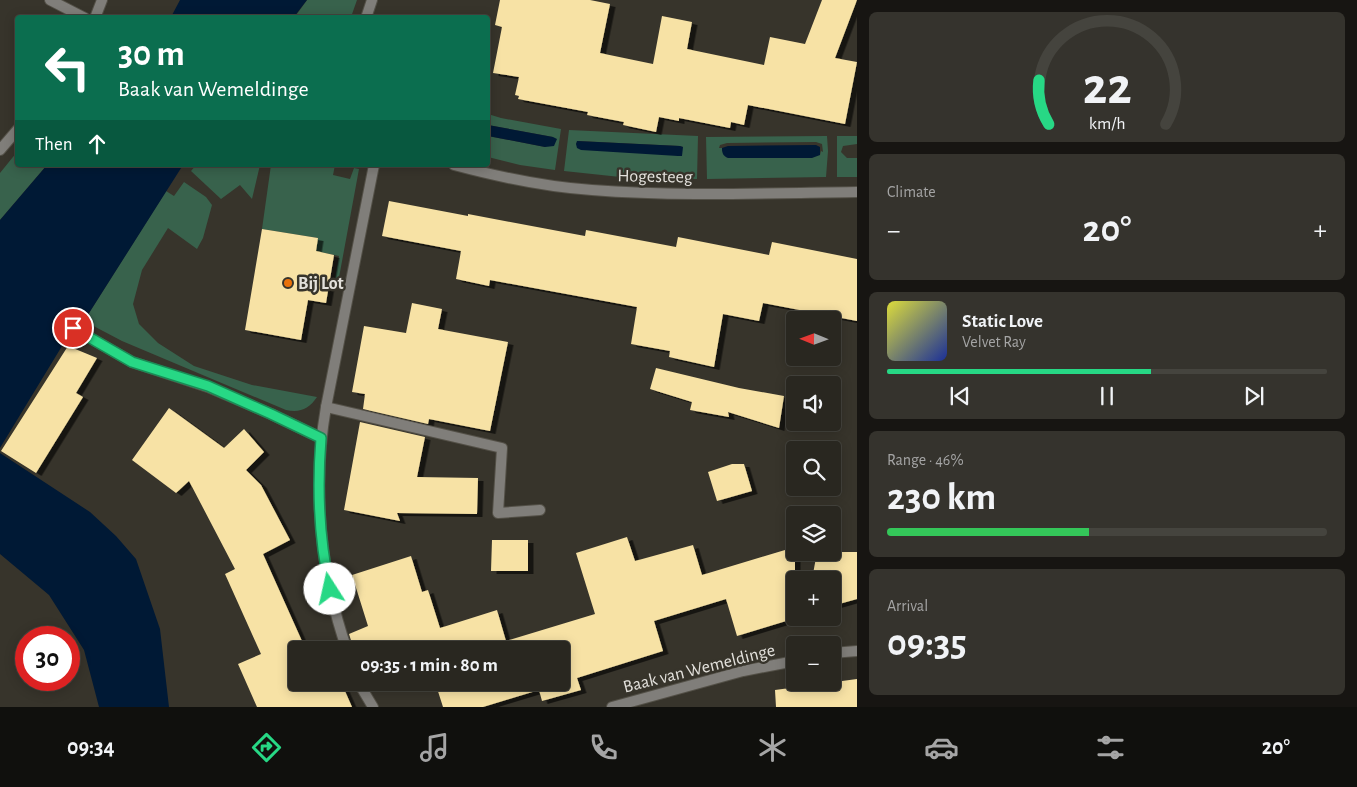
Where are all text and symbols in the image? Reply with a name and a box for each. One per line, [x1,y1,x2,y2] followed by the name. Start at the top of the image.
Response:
[35,35,100,100] icon: left
[118,37,185,72] text: 30 m
[1083,61,1131,113] text: 22
[118,78,309,100] text: Baak van Wemeldinge
[1089,115,1125,133] text: km/h
[83,130,111,158] icon: ahead
[35,135,73,154] text: Then
[617,167,693,187] street label: Hogesteeg
[887,184,936,200] text: Climate
[1083,211,1131,249] text: 20°
[887,217,900,245] text: −
[1314,217,1327,245] text: +
[298,275,344,293] place label: Bij Lot
[282,277,294,289] marker: Bij Lot
[52,307,94,349] pin
[786,311,841,366] north arrow
[786,311,841,691] map controls
[962,312,1043,331] text: Static Love
[59,314,87,342] icon: arrive
[962,334,1026,350] text: Velvet Ray
[786,376,841,431] button: sound
[946,382,974,410] icon: previous
[1093,382,1121,410] icon: pause
[1240,382,1268,410] icon: next
[786,441,841,496] button: search
[887,452,964,468] text: Range · 46%
[887,479,996,517] text: 230 km
[786,506,841,561] button: layers
[303,562,355,614] position arrow
[786,571,841,626] button: +
[887,598,928,614] text: Arrival
[887,625,967,663] text: 09:35
[15,626,80,691] speed limit sign: 30
[786,636,841,691] button: −
[621,641,777,697] street label: Baak van Wemeldinge
[360,656,498,675] text: 09:35 · 1 min · 80 m
[249,730,284,765] icon: directions
[417,730,452,765] icon: music
[586,730,621,765] icon: phone
[755,730,790,765] icon: climate
[924,730,959,765] icon: car
[1093,730,1128,765] icon: filters
[67,736,115,758] text: 09:34
[1262,736,1290,758] text: 20°

